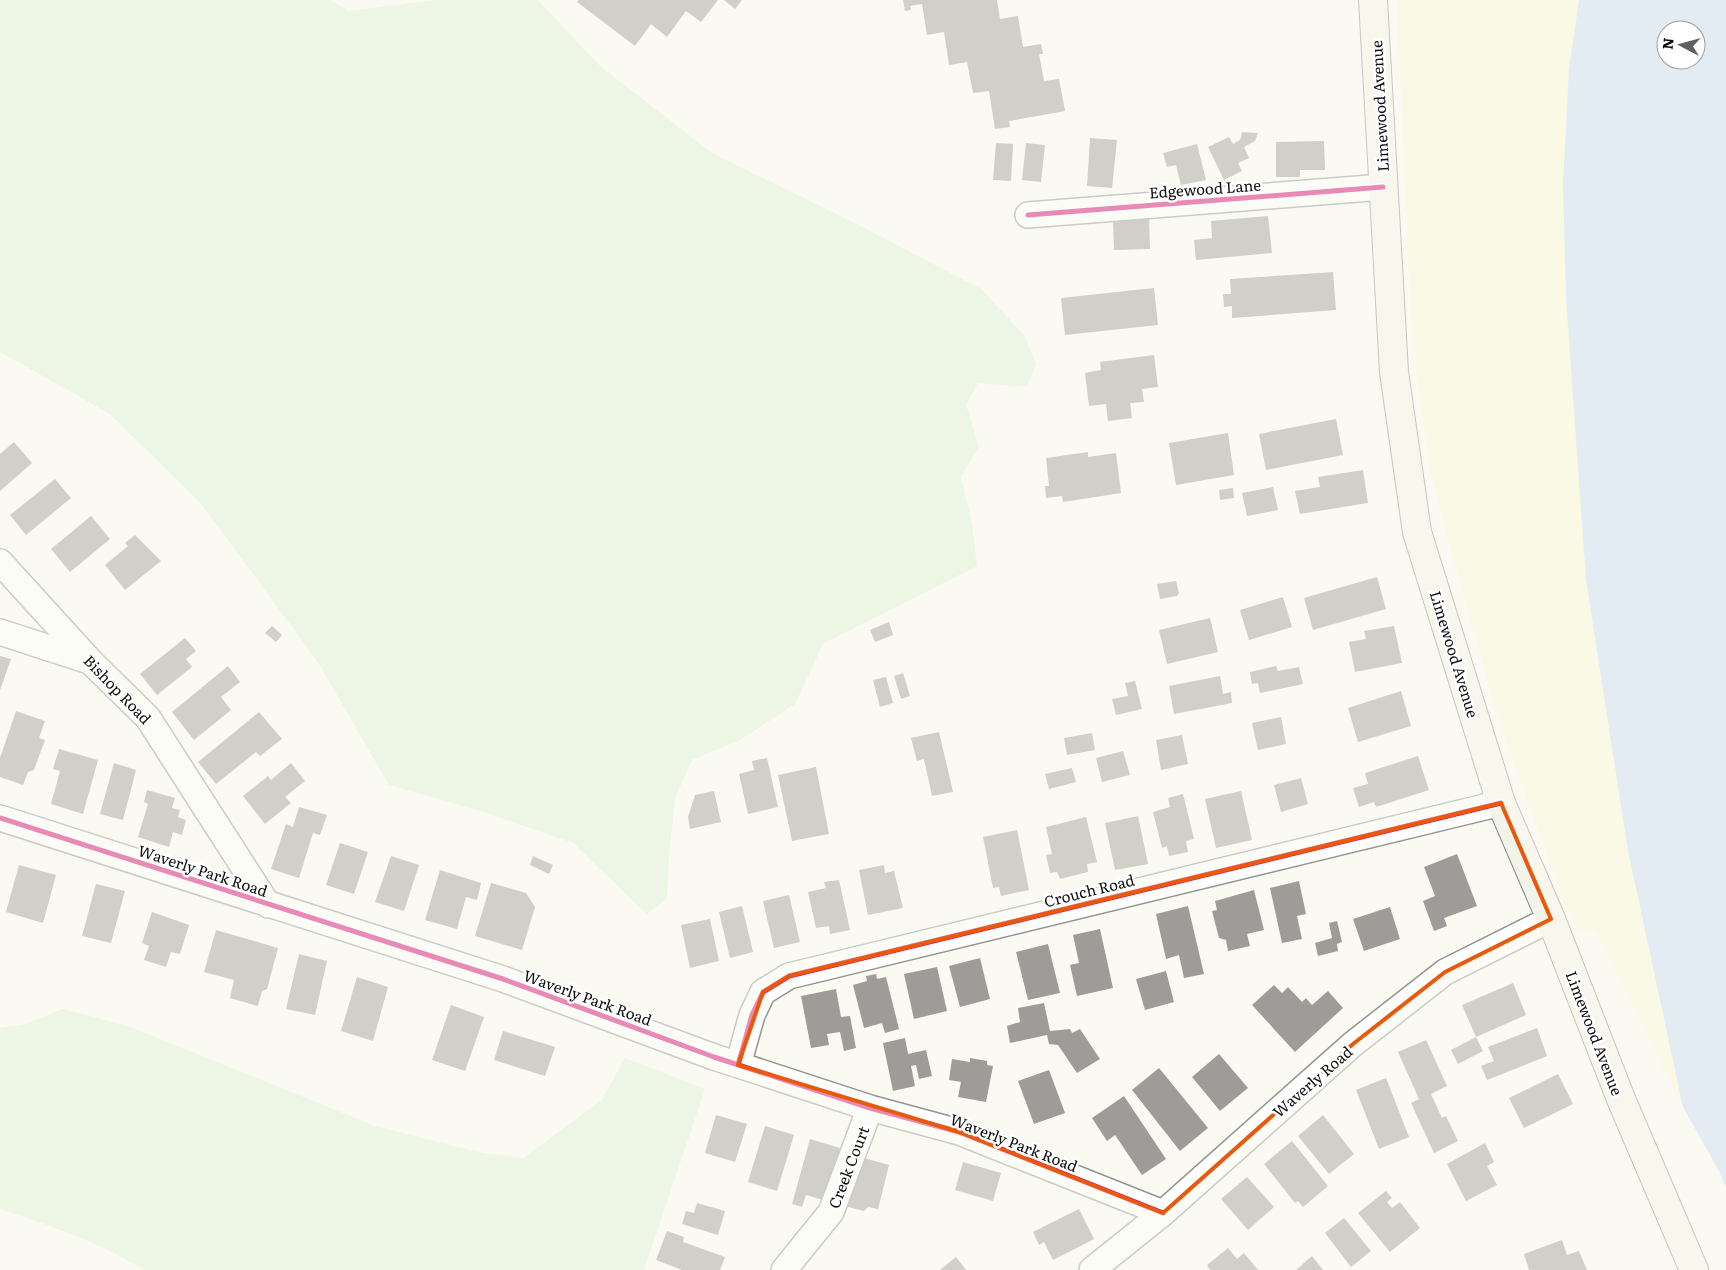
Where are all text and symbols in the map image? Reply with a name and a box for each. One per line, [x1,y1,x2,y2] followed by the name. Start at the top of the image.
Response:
[1656,20,1706,70] north arrow
[1657,36,1678,50] text: N
[1364,39,1394,172] street label: Limewood Avenue
[1148,173,1262,203] street label: Edgewood Lane
[1425,588,1485,721] street label: Limewood Avenue
[79,649,157,729] street label: Bishop Road
[135,838,271,902] street label: Waverly Park Road
[1041,868,1137,912] street label: Crouch Road
[521,963,655,1031] street label: Waverly Park Road
[1561,967,1629,1099] street label: Limewood Avenue
[1267,1040,1357,1122] street label: Waverly Road
[947,1107,1081,1177] street label: Waverly Park Road
[822,1122,874,1212] street label: Creek Court

